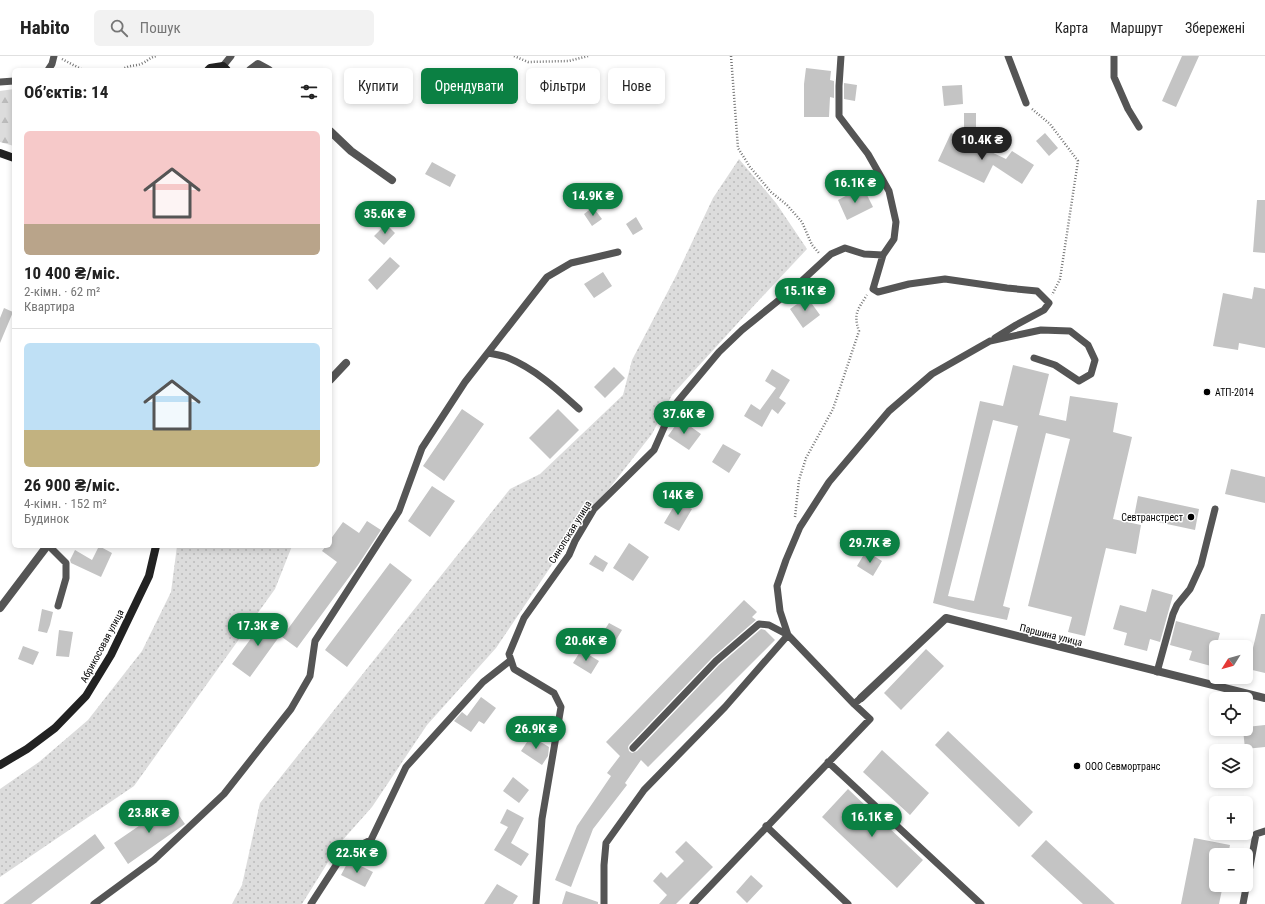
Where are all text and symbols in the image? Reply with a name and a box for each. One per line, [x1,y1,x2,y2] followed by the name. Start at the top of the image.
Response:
[94,10,374,46] search box
[20,16,70,39] text: Habito
[108,17,130,39] icon: search
[140,19,181,37] text: Пошук
[1055,20,1088,36] text: Карта
[1110,20,1163,36] text: Маршрут
[1185,20,1245,36] text: Збережені
[344,68,413,104] chip: Купити
[421,68,518,104] chip: Орендувати
[526,68,600,104] chip: Фільтри
[608,68,665,104] chip: Нове
[298,81,320,103] icon: filters
[24,82,108,102] text: Об’єктів: 14
[945,127,1019,161] pin: 10.4K ₴
[961,132,1003,147] text: 10.4K ₴
[136,157,208,229] icon: home
[818,170,892,204] pin: 16.1K ₴
[834,175,876,190] text: 16.1K ₴
[556,183,630,217] pin: 14.9K ₴
[572,188,614,203] text: 14.9K ₴
[348,201,422,235] pin: 35.6K ₴
[364,206,406,221] text: 35.6K ₴
[24,263,120,283] text: 10 400 ₴/міс.
[768,278,842,312] pin: 15.1K ₴
[784,283,826,298] text: 15.1K ₴
[24,284,100,299] text: 2-кімн. · 62 m²
[24,299,75,314] text: Квартира
[136,369,208,441] icon: home
[1202,387,1212,397] marker: АТП-2014
[1215,387,1254,398] place label: АТП-2014
[647,401,721,435] pin: 37.6K ₴
[663,406,705,421] text: 37.6K ₴
[24,475,120,495] text: 26 900 ₴/міс.
[650,482,706,516] pin: 14K ₴
[662,487,694,502] text: 14K ₴
[24,496,107,511] text: 4-кімн. · 152 m²
[546,499,594,565] street label: Синопская улица
[24,511,69,526] text: Будинок
[1121,512,1183,523] place label: Севтранстрест
[1186,512,1196,522] marker: Севтранстрест
[833,530,907,564] pin: 29.7K ₴
[849,535,891,550] text: 29.7K ₴
[78,607,126,684] street label: Абрикосовая улица
[221,613,295,647] pin: 17.3K ₴
[237,618,279,633] text: 17.3K ₴
[1018,622,1084,648] street label: Паршина улица
[549,628,623,662] pin: 20.6K ₴
[565,633,607,648] text: 20.6K ₴
[1209,640,1253,684] north arrow
[1209,640,1253,892] map controls
[1209,692,1253,736] button: locate
[499,716,573,750] pin: 26.9K ₴
[515,721,557,736] text: 26.9K ₴
[1209,744,1253,788] button: layers
[1072,761,1082,771] marker: ООО Севмортранс
[1085,761,1161,772] place label: ООО Севмортранс
[1209,796,1253,840] button: +
[112,800,186,834] pin: 23.8K ₴
[835,804,909,838] pin: 16.1K ₴
[128,805,170,820] text: 23.8K ₴
[851,809,893,824] text: 16.1K ₴
[320,840,394,874] pin: 22.5K ₴
[336,845,378,860] text: 22.5K ₴
[1209,848,1253,892] button: −

